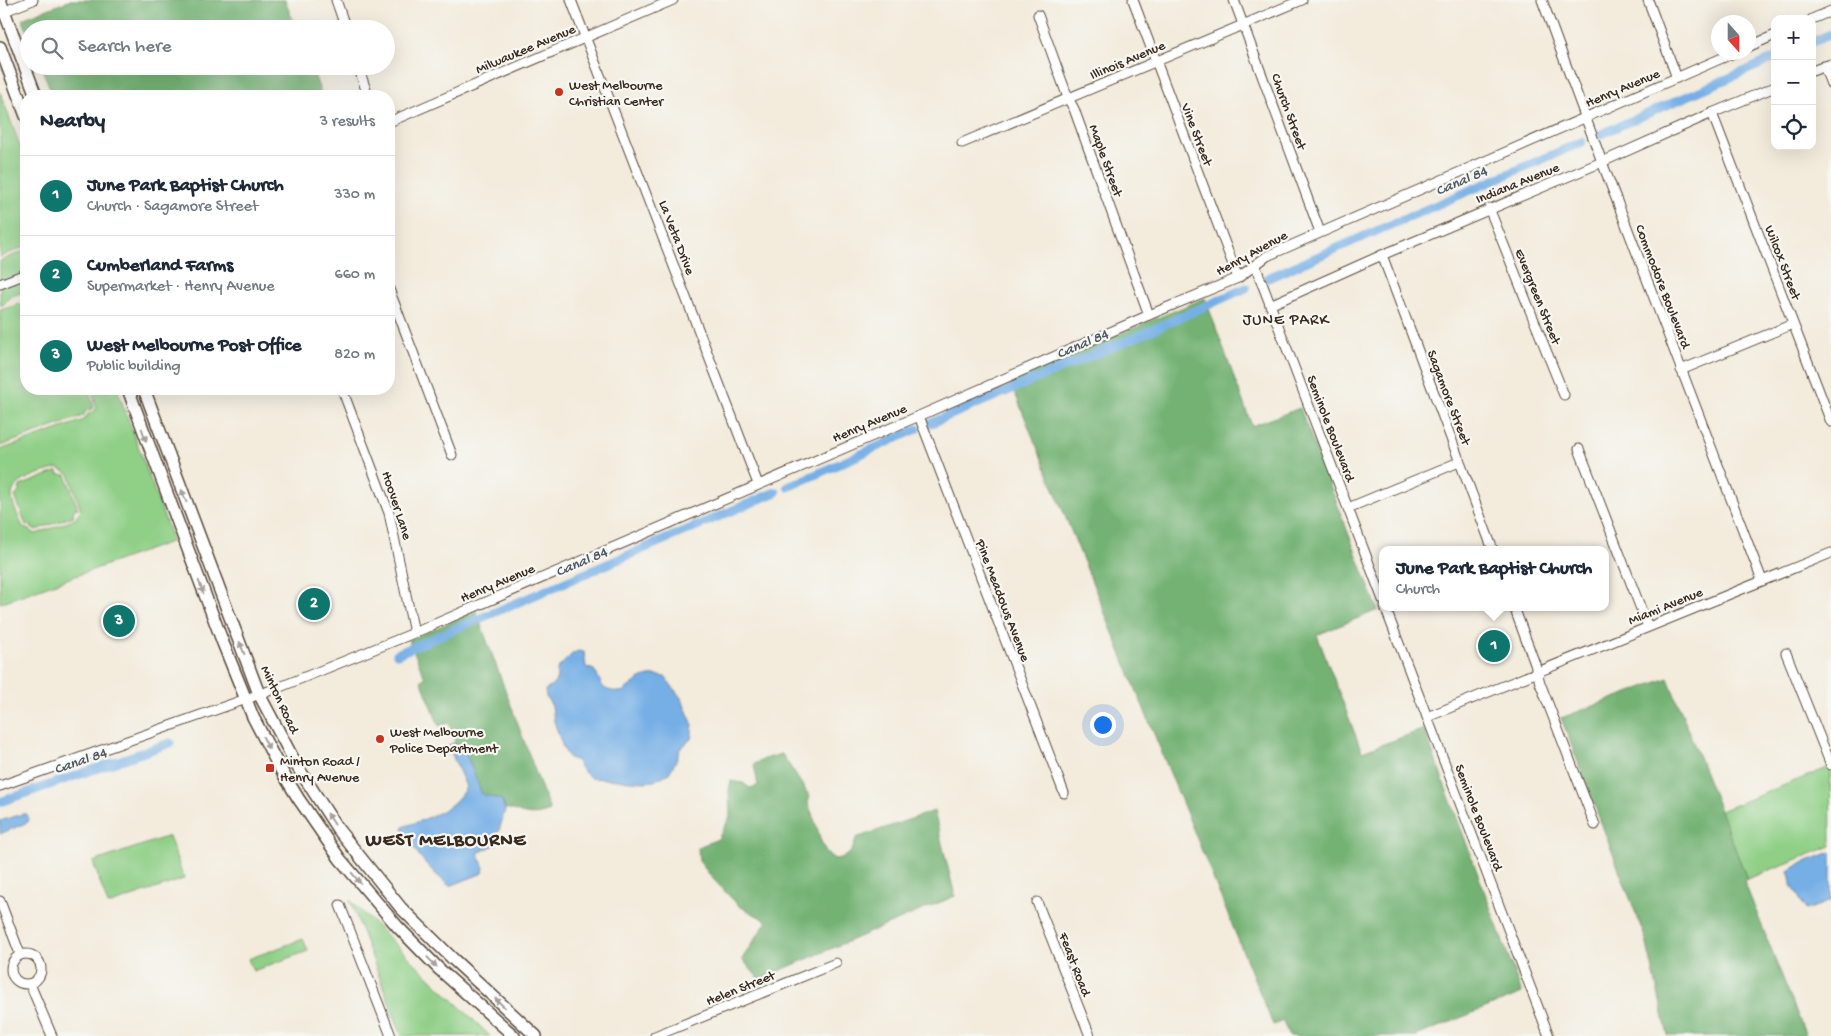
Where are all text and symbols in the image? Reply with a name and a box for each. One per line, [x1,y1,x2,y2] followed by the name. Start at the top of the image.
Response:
[1711,15,1756,60] north arrow
[1771,15,1816,150] map controls
[1771,15,1816,60] button: +
[20,20,395,75] search box
[473,21,579,79] street label: Milwaukee Avenue
[38,34,66,62] icon: search
[78,36,172,59] text: Search here
[1088,38,1169,85] street label: Illinois Avenue
[1771,60,1816,105] button: −
[1583,66,1663,113] street label: Henry Avenue
[1266,72,1310,153] street label: Church Street
[569,78,664,111] place label: West Melbourne Christian Center
[553,86,565,98] marker: West Melbourne Christian Center
[1176,100,1216,170] street label: Vine Street
[1771,105,1816,150] button: locate
[40,110,105,135] text: Nearby
[320,113,375,132] text: 3 results
[1084,123,1126,200] street label: Maple Street
[1474,160,1563,209] street label: Indiana Avenue
[1433,163,1491,201] water label: Canal 84
[87,175,284,198] text: June Park Baptist Church
[53,186,59,205] text: 1
[334,186,375,205] text: 330 m
[87,198,258,217] text: Church · Sagamore Street
[654,198,698,278] street label: La Veta Drive
[1630,223,1694,353] street label: Commodore Boulevard
[1760,223,1804,304] street label: Wilcox Street
[1213,227,1292,281] street label: Henry Avenue
[1510,247,1564,348] street label: Evergreen Street
[87,255,233,278] text: Cumberland Farms
[52,266,60,285] text: 2
[335,266,375,285] text: 660 m
[87,278,275,297] text: Supermarket · Henry Avenue
[1243,312,1330,331] district label: JUNE PARK
[1054,326,1112,364] water label: Canal 84
[87,335,301,358] text: West Melbourne Post Office
[52,346,60,365] text: 3
[334,346,375,365] text: 820 m
[1422,348,1474,449] street label: Sagamore Street
[87,358,181,377] text: Public building
[1302,373,1358,486] street label: Seminole Boulevard
[830,401,910,448] street label: Henry Avenue
[141,427,148,442] one-way arrow
[377,469,415,543] street label: Hoover Lane
[180,488,188,503] one-way arrow
[970,536,1033,665] street label: Pine Meadows Avenue
[553,544,611,582] water label: Canal 84
[1379,546,1609,611] popup
[1396,558,1592,581] text: June Park Baptist Church
[458,561,538,608] street label: Henry Avenue
[197,580,205,595] one-way arrow
[1396,581,1440,600] text: Church
[1626,584,1706,630] street label: Miami Avenue
[298,585,330,623] pin: 2
[103,602,135,640] pin: 3
[1478,627,1510,665] pin: 1
[238,640,246,655] one-way arrow
[256,663,303,738] street label: Minton Road
[1090,712,1116,738] your location
[389,725,499,758] place label: West Melbourne Police Department
[374,733,386,745] marker: West Melbourne Police Department
[262,735,270,750] one-way arrow
[52,744,110,779] water label: Canal 84
[280,754,360,787] place label: Minton Road / Henry Avenue
[264,762,276,774] marker: Minton Road / Henry Avenue
[1450,762,1506,875] street label: Seminole Boulevard
[327,813,336,826] one-way arrow
[365,830,527,853] district label: WEST MELBOURNE
[350,871,362,883] one-way arrow
[1053,930,1094,1001] street label: Feast Road
[426,955,438,967] one-way arrow
[704,967,779,1011] street label: Helen Street
[495,997,507,1009] one-way arrow

